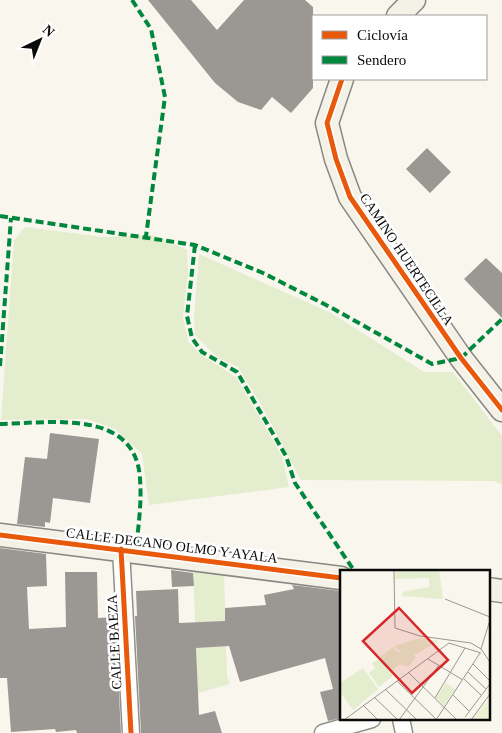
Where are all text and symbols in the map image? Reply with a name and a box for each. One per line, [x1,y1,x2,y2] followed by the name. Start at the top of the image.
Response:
[15,15,65,65] north arrow
[312,15,487,80] legend
[40,22,57,40] text: N
[357,27,408,43] text: Ciclovía
[357,52,406,68] text: Sendero
[357,190,457,329] street label: CAMINO HUERTECILLA
[65,525,279,566] street label: CALLE DECANO OLMO Y AYALA
[340,570,490,720] inset map
[104,593,124,690] street label: CALLE BAEZA

